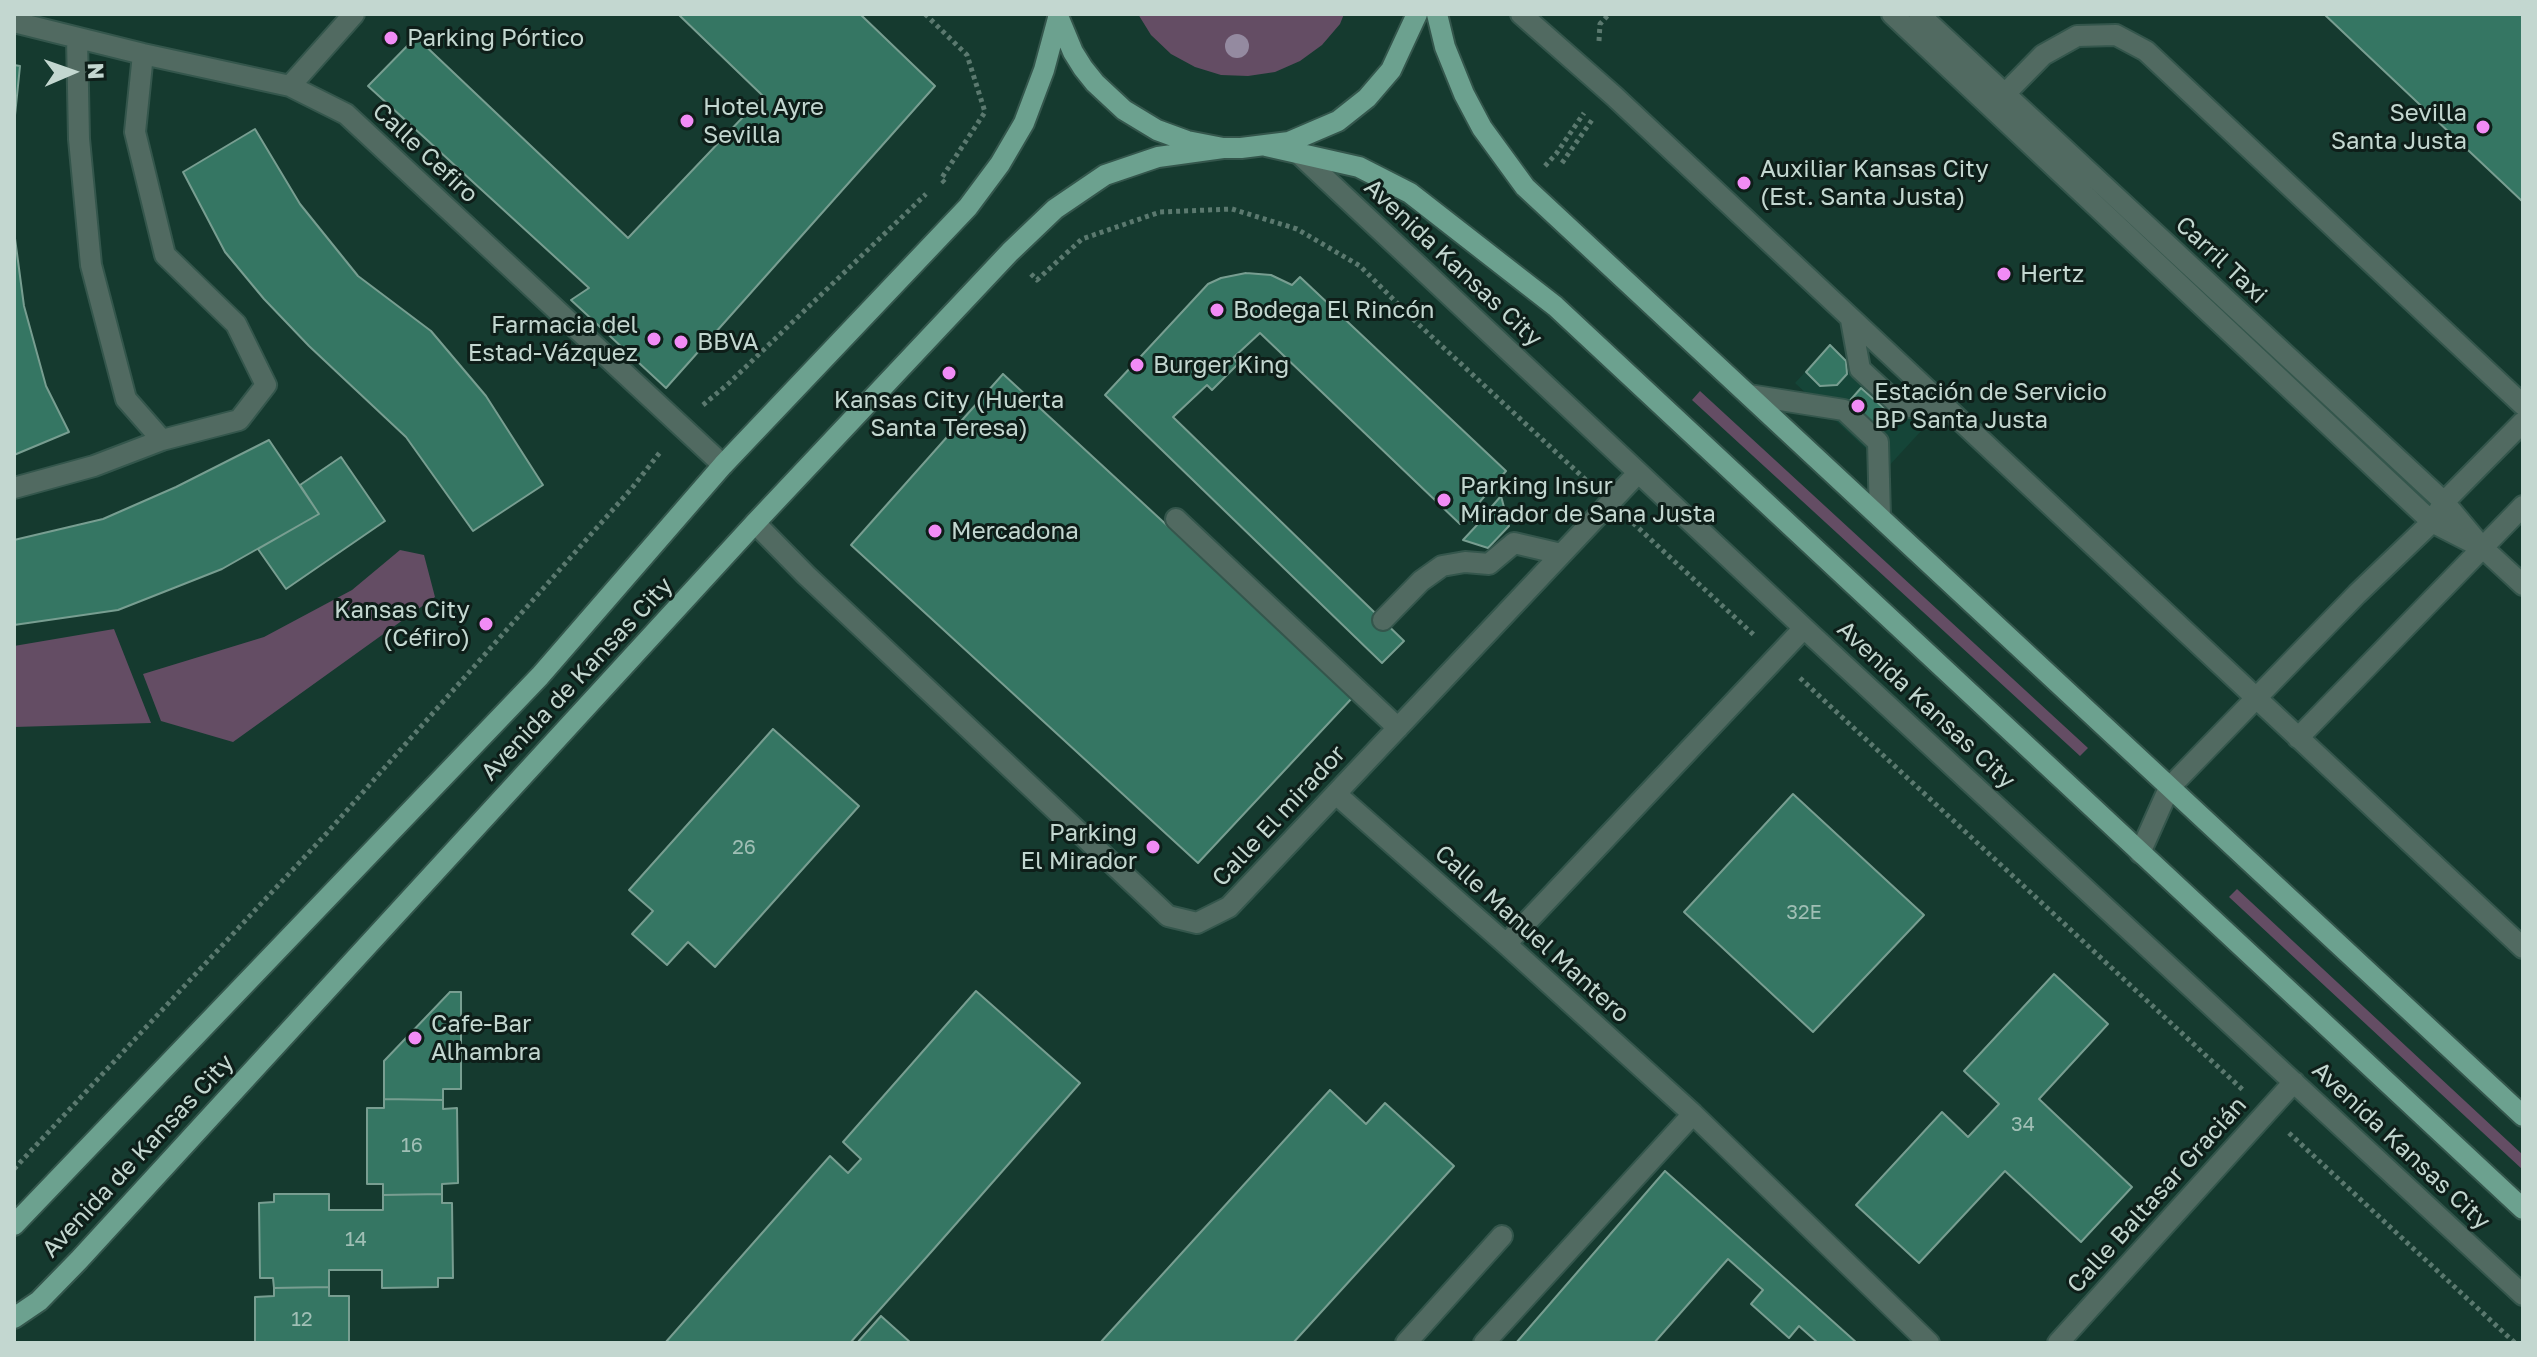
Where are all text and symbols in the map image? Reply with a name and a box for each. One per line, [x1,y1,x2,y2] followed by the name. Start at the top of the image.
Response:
[407,24,584,52] place label: Parking Pórtico
[382,29,400,47] marker: Parking Pórtico
[32,32,112,112] north arrow
[83,62,110,80] text: N
[703,93,824,149] place label: Hotel Ayre Sevilla
[366,97,484,209] street label: Calle Cefiro
[2331,99,2467,155] place label: Sevilla Santa Justa
[678,112,696,130] marker: Hotel Ayre Sevilla
[2474,118,2492,136] marker: Sevilla Santa Justa
[1760,155,1989,211] place label: Auxiliar Kansas City (Est. Santa Justa)
[1358,173,1548,353] street label: Avenida Kansas City
[1735,174,1753,192] marker: Auxiliar Kansas City (Est. Santa Justa)
[2169,210,2273,310] street label: Carril Taxi
[2020,260,2084,288] place label: Hertz
[1995,265,2013,283] marker: Hertz
[1233,296,1435,324] place label: Bodega El Rincón
[1208,301,1226,319] marker: Bodega El Rincón
[468,311,638,367] place label: Farmacia del Estad-Vázquez
[697,328,759,356] place label: BBVA
[645,330,663,348] marker: Farmacia del Estad-Vázquez
[672,333,690,351] marker: BBVA
[1153,351,1289,379] place label: Burger King
[1128,356,1146,374] marker: Burger King
[940,364,958,382] marker: Kansas City (Huerta Santa Teresa)
[1874,378,2107,434] place label: Estación de Servicio BP Santa Justa
[834,386,1064,442] place label: Kansas City (Huerta Santa Teresa)
[1849,397,1867,415] marker: Estación de Servicio BP Santa Justa
[1460,472,1716,528] place label: Parking Insur Mirador de Sana Justa
[1435,491,1453,509] marker: Parking Insur Mirador de Sana Justa
[951,517,1079,545] place label: Mercadona
[926,522,944,540] marker: Mercadona
[475,571,679,787] street label: Avenida de Kansas City
[334,596,470,652] place label: Kansas City (Céfiro)
[477,615,495,633] marker: Kansas City (Céfiro)
[1831,615,2021,795] street label: Avenida Kansas City
[1206,740,1352,892] street label: Calle El mirador
[1020,819,1137,875] place label: Parking El Mirador
[732,836,756,860] house number: 26
[1144,838,1162,856] marker: Parking El Mirador
[1429,839,1635,1029] street label: Calle Manuel Mantero
[1786,901,1822,925] house number: 32E
[431,1010,541,1066] place label: Cafe-Bar Alhambra
[406,1029,424,1047] marker: Cafe-Bar Alhambra
[36,1048,240,1264] street label: Avenida de Kansas City
[2306,1056,2496,1236] street label: Avenida Kansas City
[2061,1091,2253,1299] street label: Calle Baltasar Gracián
[2011,1113,2035,1137] house number: 34
[401,1134,423,1158] house number: 16
[345,1228,367,1252] house number: 14
[291,1308,313,1332] house number: 12

